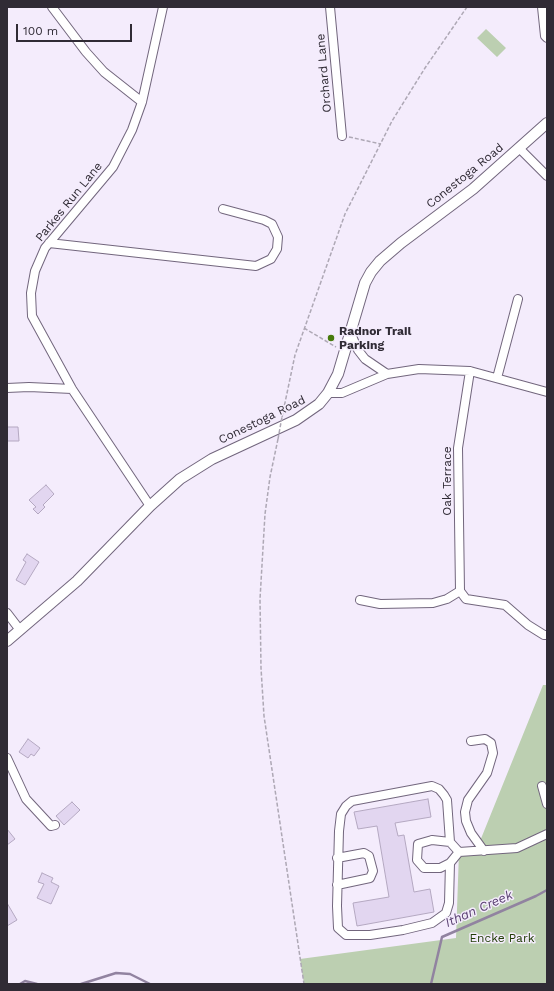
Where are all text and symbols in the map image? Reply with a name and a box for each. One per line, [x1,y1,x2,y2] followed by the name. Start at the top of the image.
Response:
[18,16,134,42] scale bar
[23,24,58,38] text: 100 m
[313,33,335,113] street label: Orchard Lane
[424,141,506,211] street label: Conestoga Road
[33,159,105,245] street label: Parkes Run Lane
[339,324,411,352] place label: Radnor Trail Parking
[326,333,336,343] marker: Radnor Trail Parking
[216,393,308,447] street label: Conestoga Road
[440,446,454,516] street label: Oak Terrace
[443,887,515,931] water label: Ithan Creek
[469,931,535,945] park label: Encke Park

